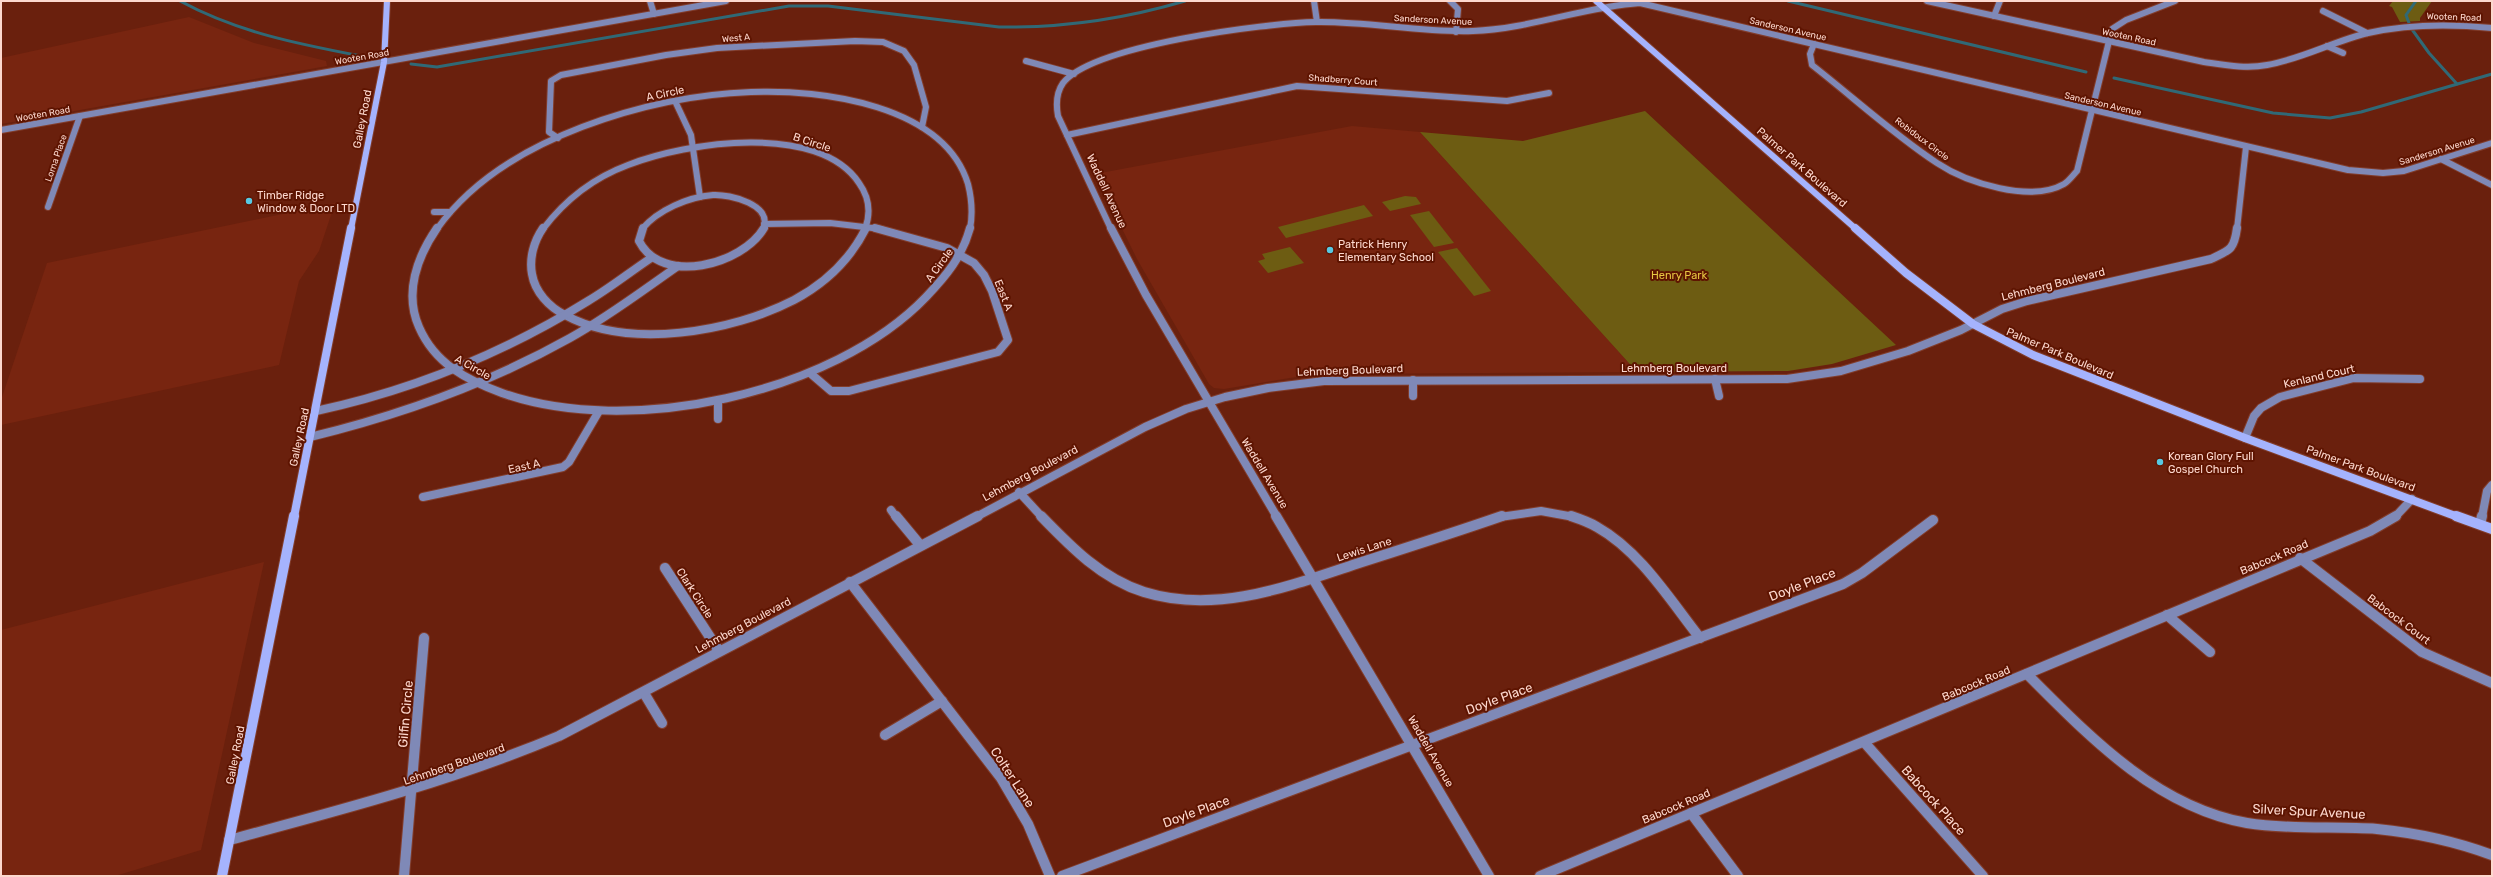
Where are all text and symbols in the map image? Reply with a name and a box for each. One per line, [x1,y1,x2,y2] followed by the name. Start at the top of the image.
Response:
[2426,11,2482,23] street label: Wooten Road
[1394,13,1472,27] street label: Sanderson Avenue
[1749,15,1827,43] street label: Sanderson Avenue
[2101,26,2157,48] street label: Wooten Road
[722,32,750,44] street label: West A
[334,47,390,67] street label: Wooten Road
[1308,73,1378,87] street label: Shadberry Court
[645,83,685,104] street label: A Circle
[350,89,375,149] street label: Galley Road
[2064,90,2142,118] street label: Sanderson Avenue
[15,104,71,124] street label: Wooten Road
[1893,115,1951,163] street label: Robidoux Circle
[1754,125,1849,210] street label: Palmer Park Boulevard
[791,130,832,155] street label: B Circle
[43,133,69,183] street label: Lorna Place
[2398,135,2476,167] street label: Sanderson Avenue
[1084,152,1129,230] street label: Waddell Avenue
[257,189,355,215] place label: Timber Ridge Window & Door LTD
[244,196,254,206] marker: Timber Ridge Window & Door LTD
[1338,238,1434,264] place label: Patrick Henry Elementary School
[1325,245,1335,255] marker: Patrick Henry Elementary School
[923,246,956,285] street label: A Circle
[2000,265,2106,304] street label: Lehmberg Boulevard
[1651,269,1707,282] park label: Henry Park
[991,278,1016,313] street label: East A
[2004,325,2115,382] street label: Palmer Park Boulevard
[453,352,493,383] street label: A Circle
[1297,362,1403,379] street label: Lehmberg Boulevard
[1621,362,1727,375] street label: Lehmberg Boulevard
[2282,362,2357,391] street label: Kenland Court
[287,407,312,468] street label: Galley Road
[1238,436,1291,511] street label: Waddell Avenue
[980,443,1080,504] street label: Lehmberg Boulevard
[2304,443,2417,494] street label: Palmer Park Boulevard
[2168,450,2254,476] place label: Korean Glory Full Gospel Church
[507,457,542,476] street label: East A
[2155,457,2165,467] marker: Korean Glory Full Gospel Church
[1335,534,1393,564] street label: Lewis Lane
[2238,537,2310,578] street label: Babcock Road
[1767,565,1838,604] street label: Doyle Place
[673,566,716,621] street label: Clark Circle
[2365,592,2433,648] street label: Babcock Court
[693,595,793,656] street label: Lehmberg Boulevard
[1940,663,2012,704] street label: Babcock Road
[1464,679,1535,718] street label: Doyle Place
[395,680,416,748] street label: Gilfin Circle
[1405,713,1456,789] street label: Waddell Avenue
[223,725,248,785] street label: Galley Road
[402,741,506,788] street label: Lehmberg Boulevard
[987,744,1038,810] street label: Colter Lane
[1899,763,1969,838] street label: Babcock Place
[1640,786,1712,827] street label: Babcock Road
[1161,792,1232,831] street label: Doyle Place
[2252,801,2366,822] street label: Silver Spur Avenue

